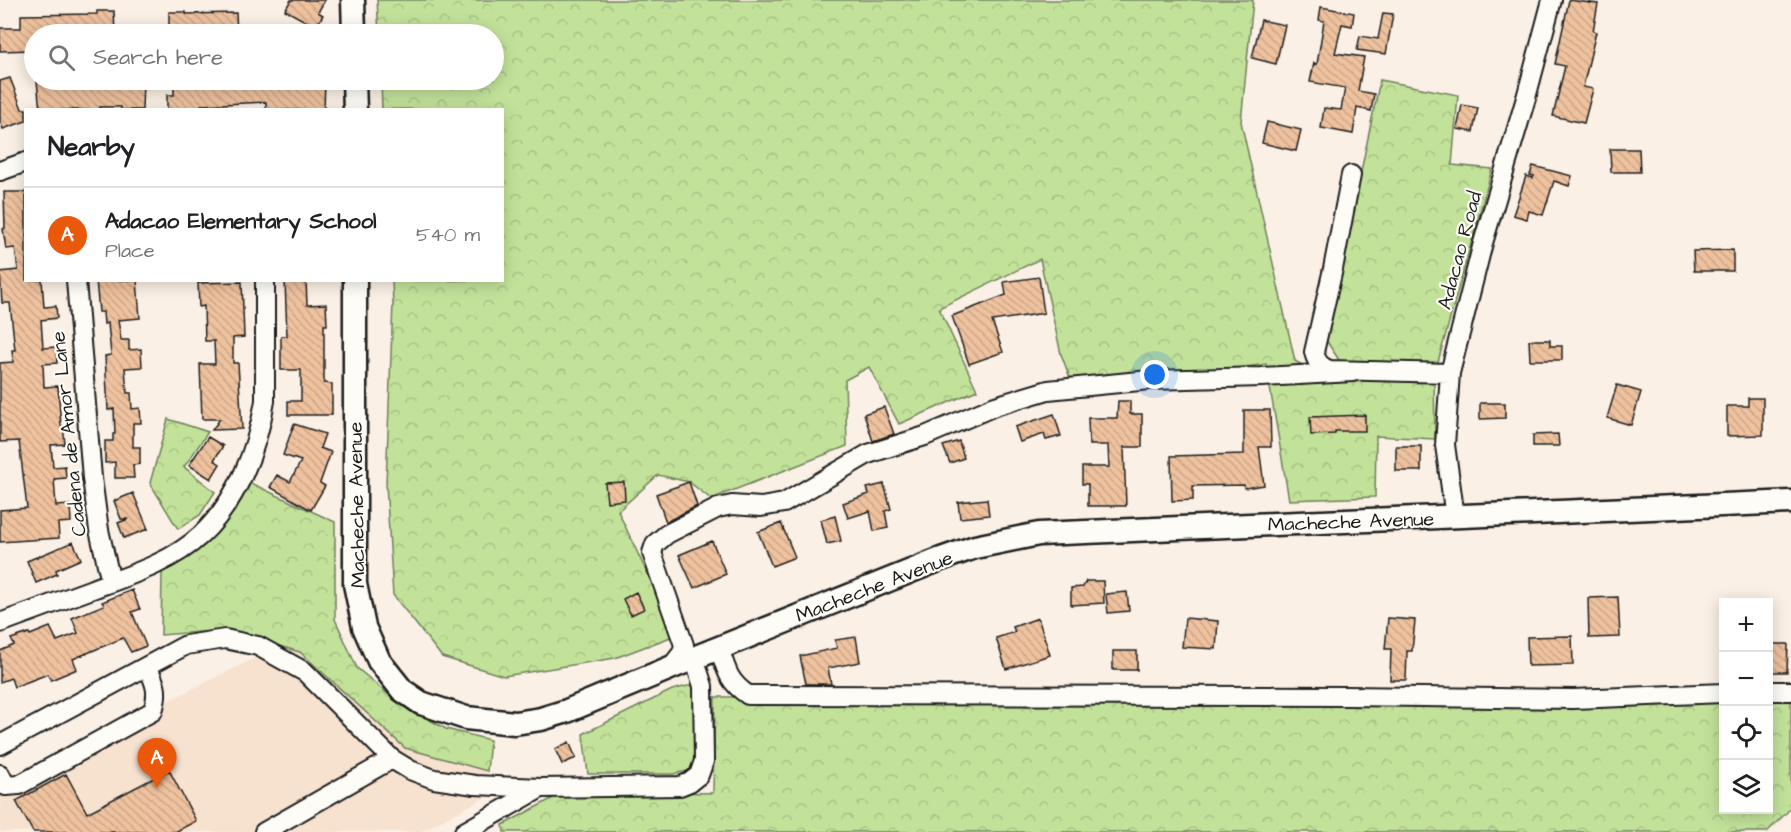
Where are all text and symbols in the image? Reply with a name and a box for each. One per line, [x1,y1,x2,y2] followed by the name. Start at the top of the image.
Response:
[24,24,504,90] search box
[45,41,78,74] icon: search
[93,42,223,73] text: Search here
[48,129,135,165] text: Nearby
[1431,188,1489,312] street label: Adacao Road
[105,206,377,237] text: Adacao Elementary School
[61,221,74,249] text: A
[416,221,480,249] text: 540 m
[105,237,155,265] text: Place
[44,330,94,538] street label: Cadena de Amor Lane
[1140,360,1169,389] your location
[342,421,372,588] street label: Macheche Avenue
[1267,505,1435,539] street label: Macheche Avenue
[792,544,957,630] street label: Macheche Avenue
[1719,598,1773,814] map controls
[1719,598,1773,652] button: +
[1719,652,1773,706] button: −
[1719,706,1773,760] button: locate
[138,738,176,788] pin: A
[1719,760,1773,814] button: layers

